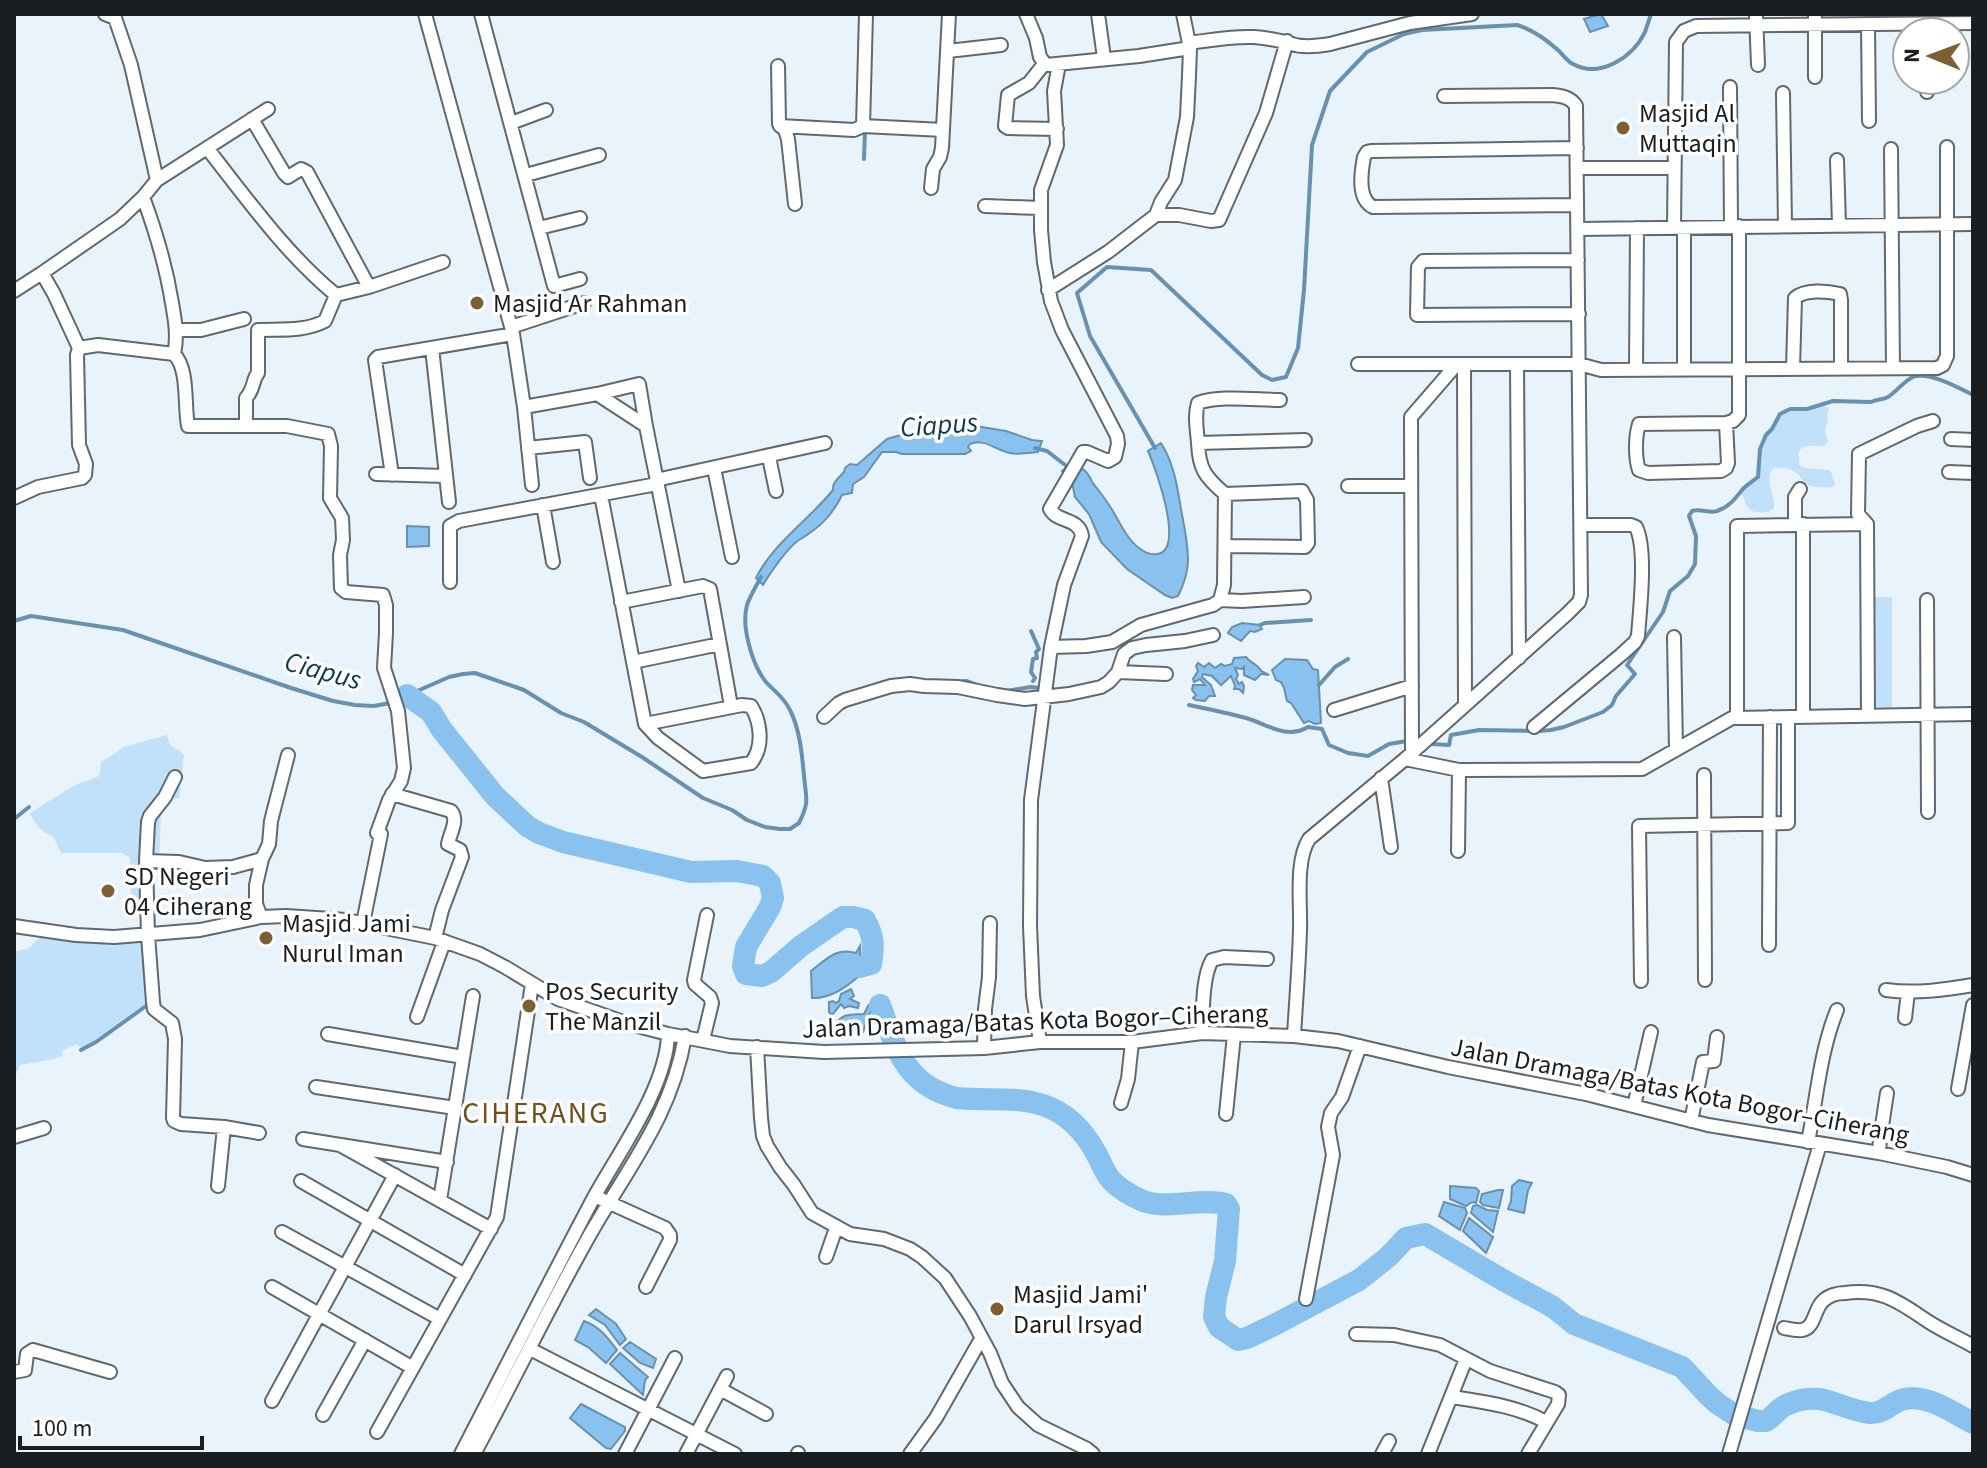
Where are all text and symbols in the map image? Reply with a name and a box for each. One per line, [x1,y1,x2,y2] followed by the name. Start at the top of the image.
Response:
[1891,16,1971,96] north arrow
[1896,48,1928,63] text: N
[1639,95,1737,162] place label: Masjid Al Muttaqin
[1614,119,1632,137] marker: Masjid Al Muttaqin
[493,285,688,322] place label: Masjid Ar Rahman
[468,294,486,312] marker: Masjid Ar Rahman
[899,402,979,448] water label: Ciapus
[280,642,366,700] water label: Ciapus
[124,858,252,925] place label: SD Negeri 04 Ciherang
[99,882,117,900] marker: SD Negeri 04 Ciherang
[282,905,411,972] place label: Masjid Jami Nurul Iman
[257,929,275,947] marker: Masjid Jami Nurul Iman
[545,973,678,1040] place label: Pos Security The Manzil
[801,994,1269,1048] street label: Jalan Dramaga/Batas Kota Bogor–Ciherang
[520,997,538,1015] marker: Pos Security The Manzil
[1448,1028,1912,1154] street label: Jalan Dramaga/Batas Kota Bogor–Ciherang
[462,1092,610,1135] district label: CIHERANG
[1013,1276,1148,1343] place label: Masjid Jami' Darul Irsyad
[988,1300,1006,1318] marker: Masjid Jami' Darul Irsyad
[20,1400,202,1450] scale bar
[32,1411,92,1446] text: 100 m

